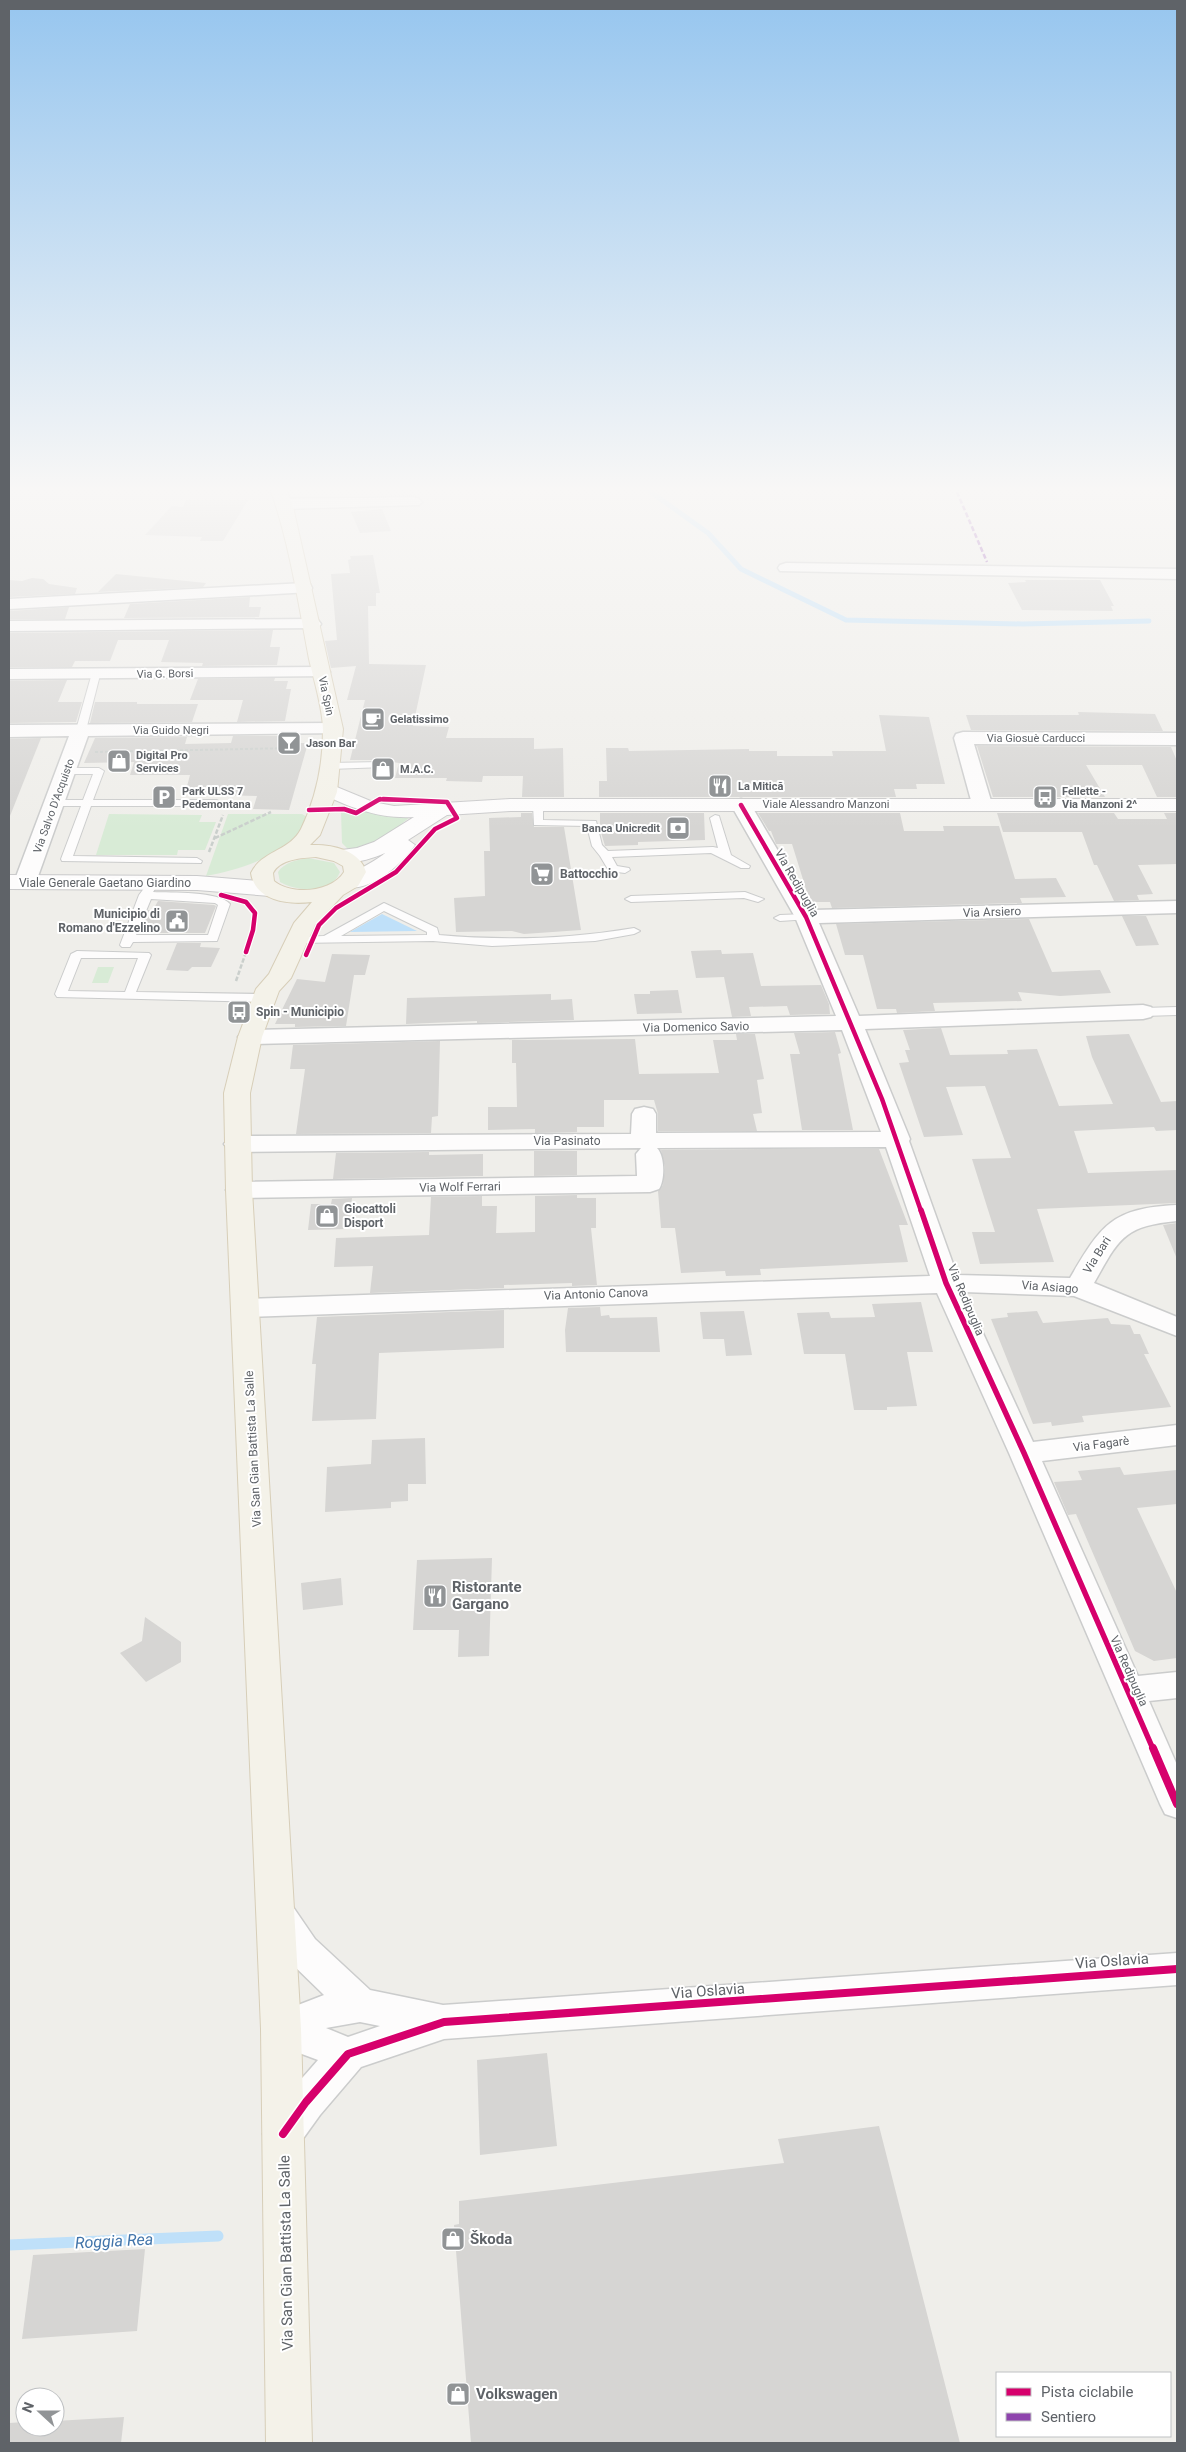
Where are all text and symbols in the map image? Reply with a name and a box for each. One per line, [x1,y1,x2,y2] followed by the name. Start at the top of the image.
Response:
[137,667,193,681] street label: Via G. Borsi
[315,675,337,717] street label: Via Spin
[360,706,386,732] cafe icon: Gelatissimo
[390,713,449,726] place label: Gelatissimo
[133,724,209,737] street label: Via Guido Negri
[276,730,302,756] bar icon: Jason Bar
[987,732,1085,745] street label: Via Giosuè Carducci
[306,737,356,750] place label: Jason Bar
[106,748,132,774] shop icon: Digital Pro Services
[136,749,188,775] place label: Digital Pro Services
[370,756,396,782] shop icon: M.A.C.
[31,757,77,855] street label: Via Salvo D'Acquisto
[400,763,434,776] place label: M.A.C.
[707,773,733,799] restaurant icon: La Mitică
[738,780,783,793] place label: La Mitică
[151,784,177,810] parking icon: Park ULSS 7 Pedemontana
[1032,784,1058,810] bus stop icon: Fellette - Via Manzoni 2^
[182,785,251,811] place label: Park ULSS 7 Pedemontana
[1062,785,1137,811] place label: Fellette - Via Manzoni 2^
[763,798,889,811] street label: Viale Alessandro Manzoni
[665,815,691,841] bank icon: Banca Unicredit
[582,822,660,835] place label: Banca Unicredit
[772,847,822,919] street label: Via Redipuglia
[529,861,555,887] supermarket icon: Battocchio
[560,867,618,881] place label: Battocchio
[19,876,191,890] street label: Viale Generale Gaetano Giardino
[963,904,1021,920] street label: Via Arsiero
[58,907,160,935] place label: Municipio di Romano d'Ezzelino
[164,908,190,934] public building icon: Municipio di Romano d'Ezzelino
[226,999,252,1025] bus stop icon: Spin - Municipio
[256,1005,344,1019] place label: Spin - Municipio
[643,1019,749,1035] street label: Via Domenico Savio
[533,1134,601,1148] street label: Via Pasinato
[419,1179,501,1195] street label: Via Wolf Ferrari
[344,1202,396,1230] place label: Giocattoli Disport
[314,1203,340,1229] shop icon: Giocattoli Disport
[1080,1234,1114,1276] street label: Via Bari
[945,1262,987,1338] street label: Via Redipuglia
[1021,1278,1079,1296] street label: Via Asiago
[544,1285,648,1303] street label: Via Antonio Canova
[242,1370,264,1528] street label: Via San Gian Battista La Salle
[1072,1434,1130,1454] street label: Via Fagarè
[452,1578,522,1613] place label: Ristorante Gargano
[422,1583,448,1609] restaurant icon: Ristorante Gargano
[1107,1633,1151,1709] street label: Via Redipuglia
[1075,1949,1149,1973] street label: Via Oslavia
[671,1979,745,2003] street label: Via Oslavia
[275,2155,297,2351] street label: Via San Gian Battista La Salle
[440,2226,466,2252] shop icon: Škoda
[74,2229,154,2253] water label: Roggia Rea
[470,2230,512,2248] place label: Škoda
[996,2372,1171,2437] legend
[445,2381,471,2407] shop icon: Volkswagen
[1041,2383,1134,2401] text: Pista ciclabile
[476,2385,558,2403] place label: Volkswagen
[15,2387,65,2437] north arrow
[19,2400,37,2415] text: N
[1041,2408,1096,2426] text: Sentiero

